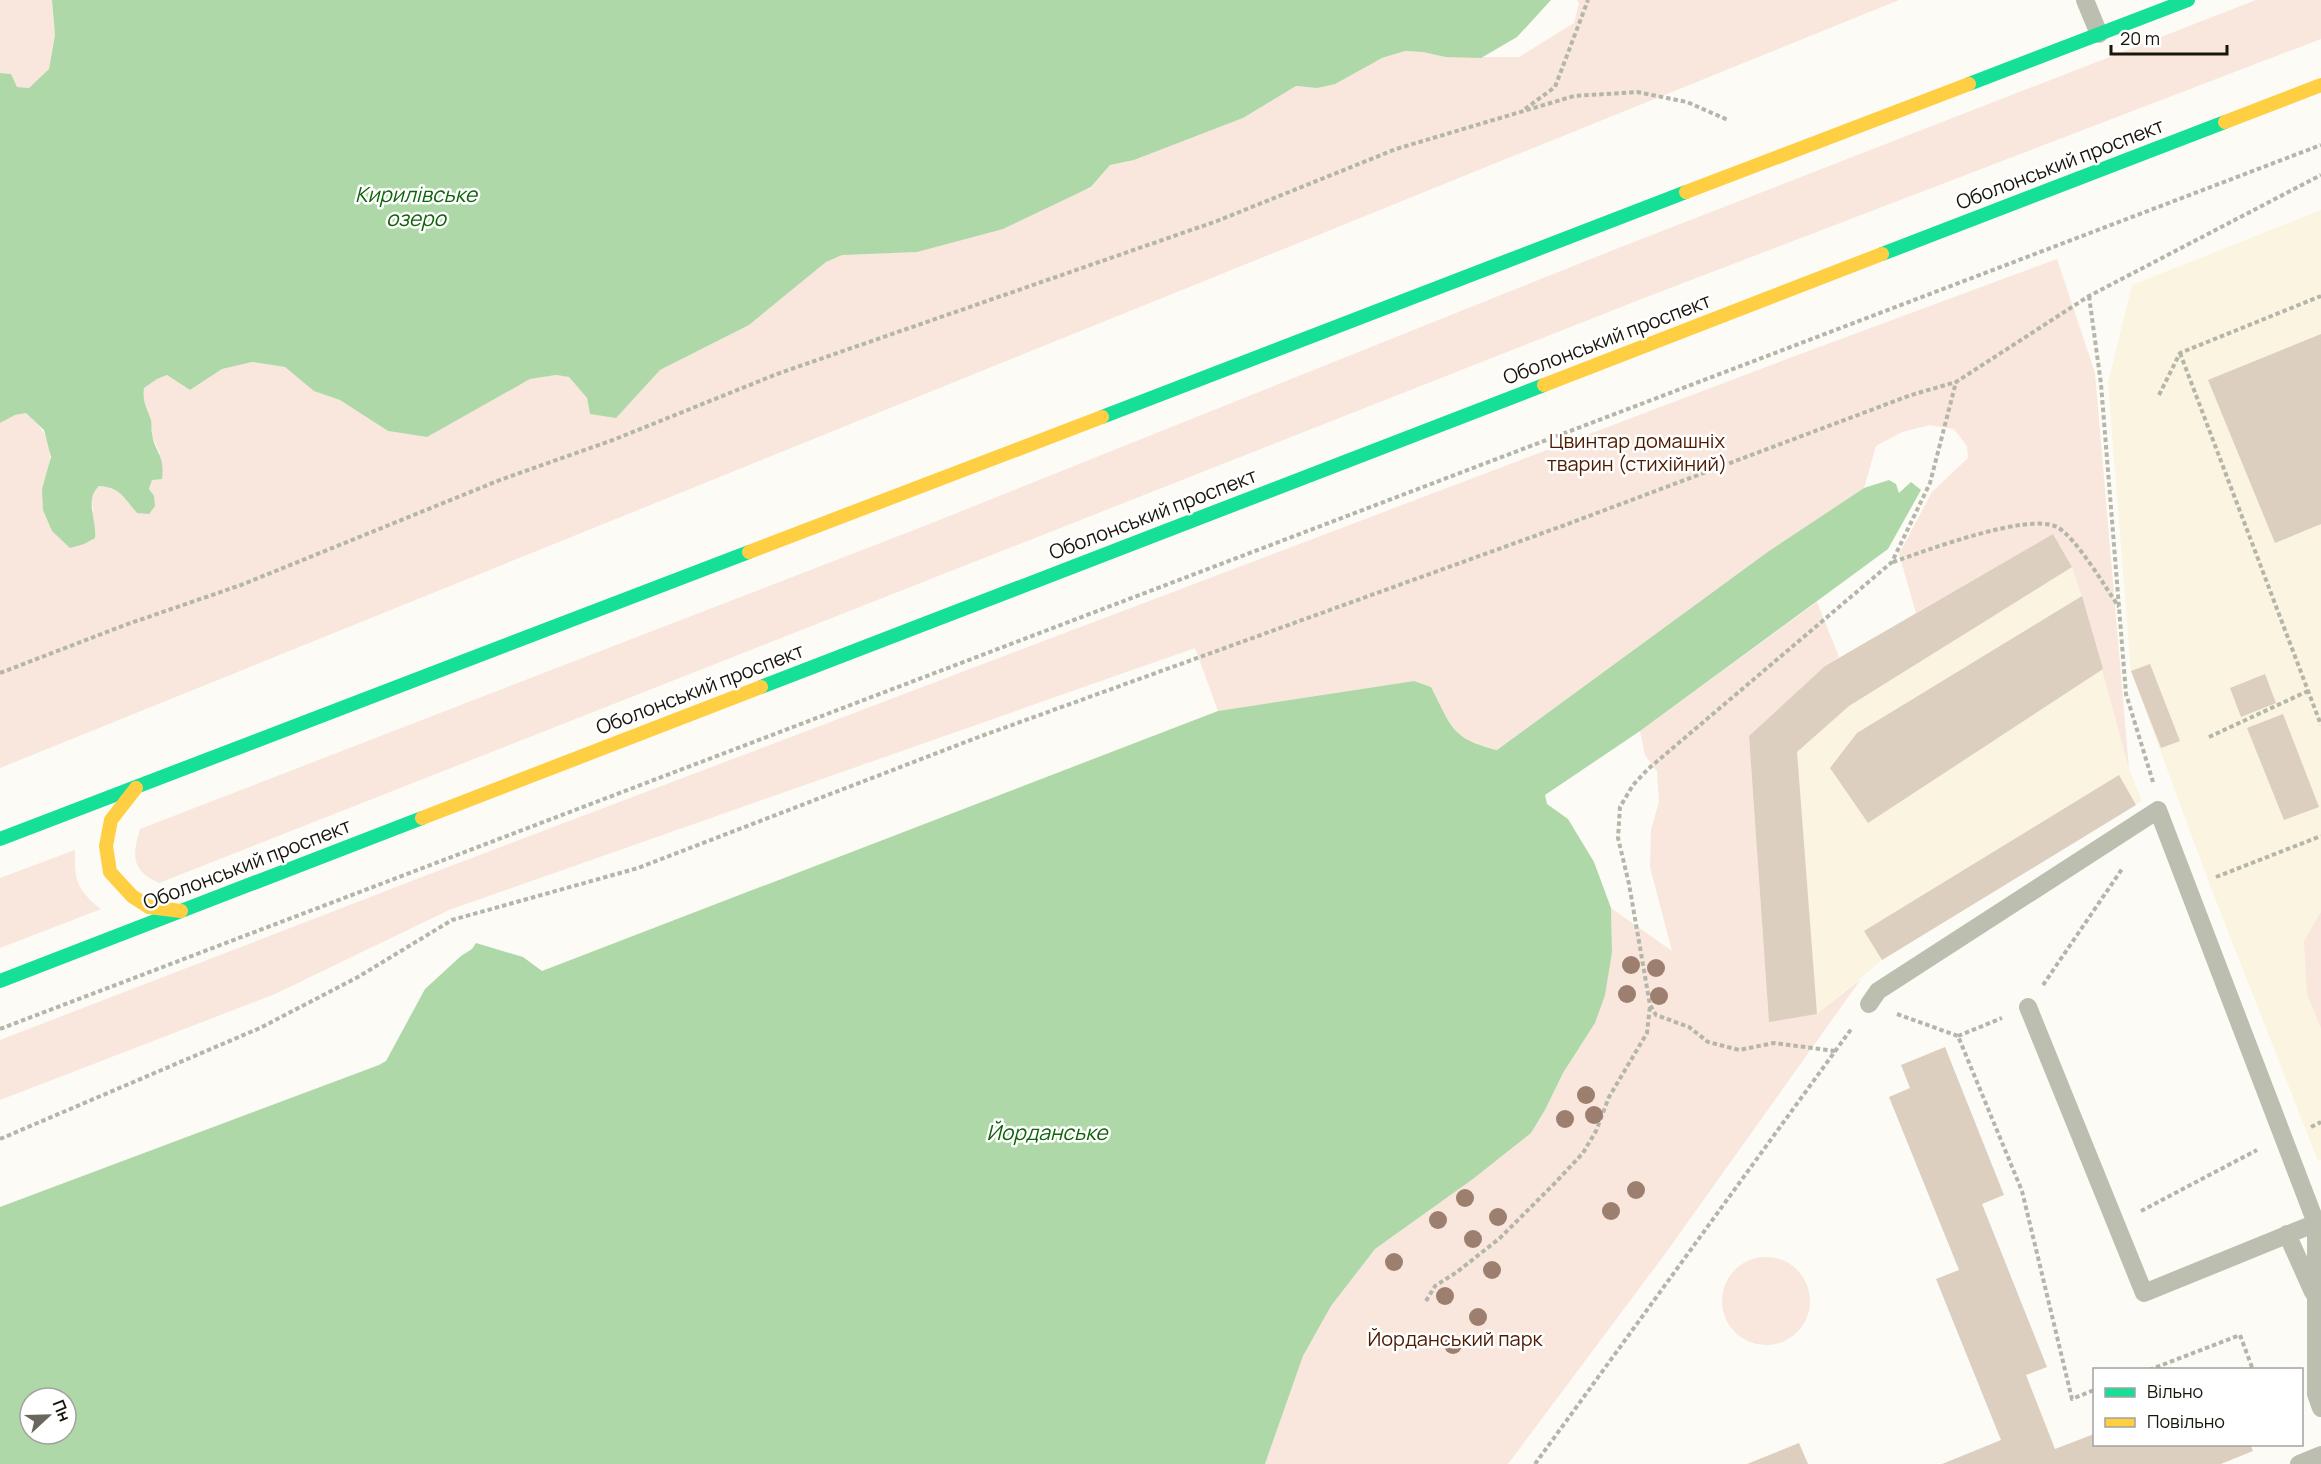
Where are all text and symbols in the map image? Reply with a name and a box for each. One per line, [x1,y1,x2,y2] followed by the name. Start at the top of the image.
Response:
[2111,18,2226,56] scale bar
[2120,26,2160,50] text: 20 m
[1952,111,2168,216] street label: Оболонський проспект
[355,180,479,232] water label: Кирилівське озеро
[1499,286,1715,391] street label: Оболонський проспект
[1547,427,1727,477] park label: Цвинтар домашніх тварин (стихійний)
[1045,461,1261,566] street label: Оболонський проспект
[592,636,808,741] street label: Оболонський проспект
[139,811,355,916] street label: Оболонський проспект
[987,1118,1109,1146] water label: Йорданське
[1368,1325,1544,1352] park label: Йорданський парк
[2093,1368,2303,1446] legend
[2147,1379,2203,1403] text: Вільно
[18,1386,78,1446] north arrow
[48,1396,76,1424] text: Пн
[2147,1409,2225,1433] text: Повільно

